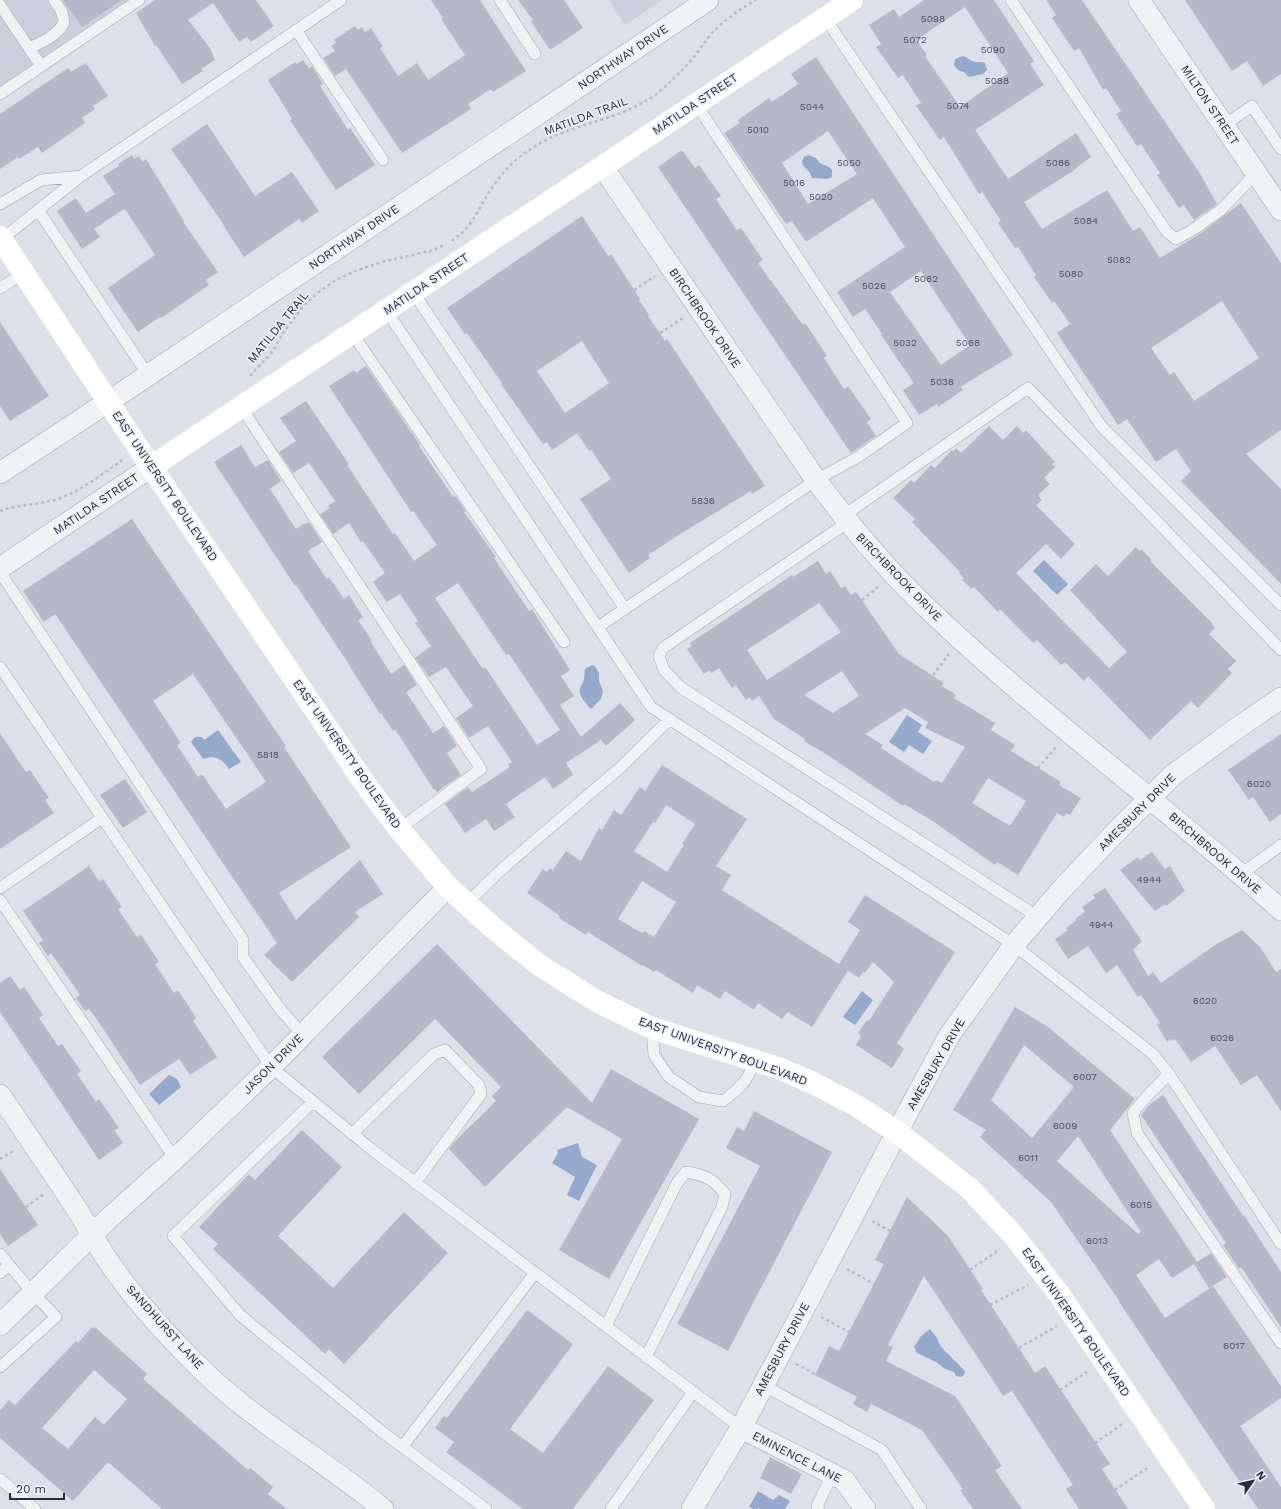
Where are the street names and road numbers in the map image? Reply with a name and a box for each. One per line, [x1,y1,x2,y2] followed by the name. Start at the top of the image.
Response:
[575,21,671,92] street label: NORTHWAY DRIVE
[1178,62,1242,148] street label: MILTON STREET
[650,70,740,138] street label: MATILDA STREET
[542,94,630,138] street label: MATILDA TRAIL
[306,201,402,272] street label: NORTHWAY DRIVE
[381,250,471,318] street label: MATILDA STREET
[666,265,744,371] street label: BIRCHBROOK DRIVE
[245,288,311,366] street label: MATILDA TRAIL
[109,408,221,564] street label: EAST UNIVERSITY BOULEVARD
[51,470,141,538] street label: MATILDA STREET
[853,530,945,624] street label: BIRCHBROOK DRIVE
[290,677,404,831] street label: EAST UNIVERSITY BOULEVARD
[1095,770,1179,854] street label: AMESBURY DRIVE
[1166,809,1264,897] street label: BIRCHBROOK DRIVE
[637,1014,809,1088] street label: EAST UNIVERSITY BOULEVARD
[904,1015,968,1112] street label: AMESBURY DRIVE
[240,1031,306,1097] street label: JASON DRIVE
[1019,1245,1133,1399] street label: EAST UNIVERSITY BOULEVARD
[124,1282,207,1372] street label: SANDHURST LANE
[751,1300,813,1398] street label: AMESBURY DRIVE
[750,1428,844,1486] street label: EMINENCE LANE

